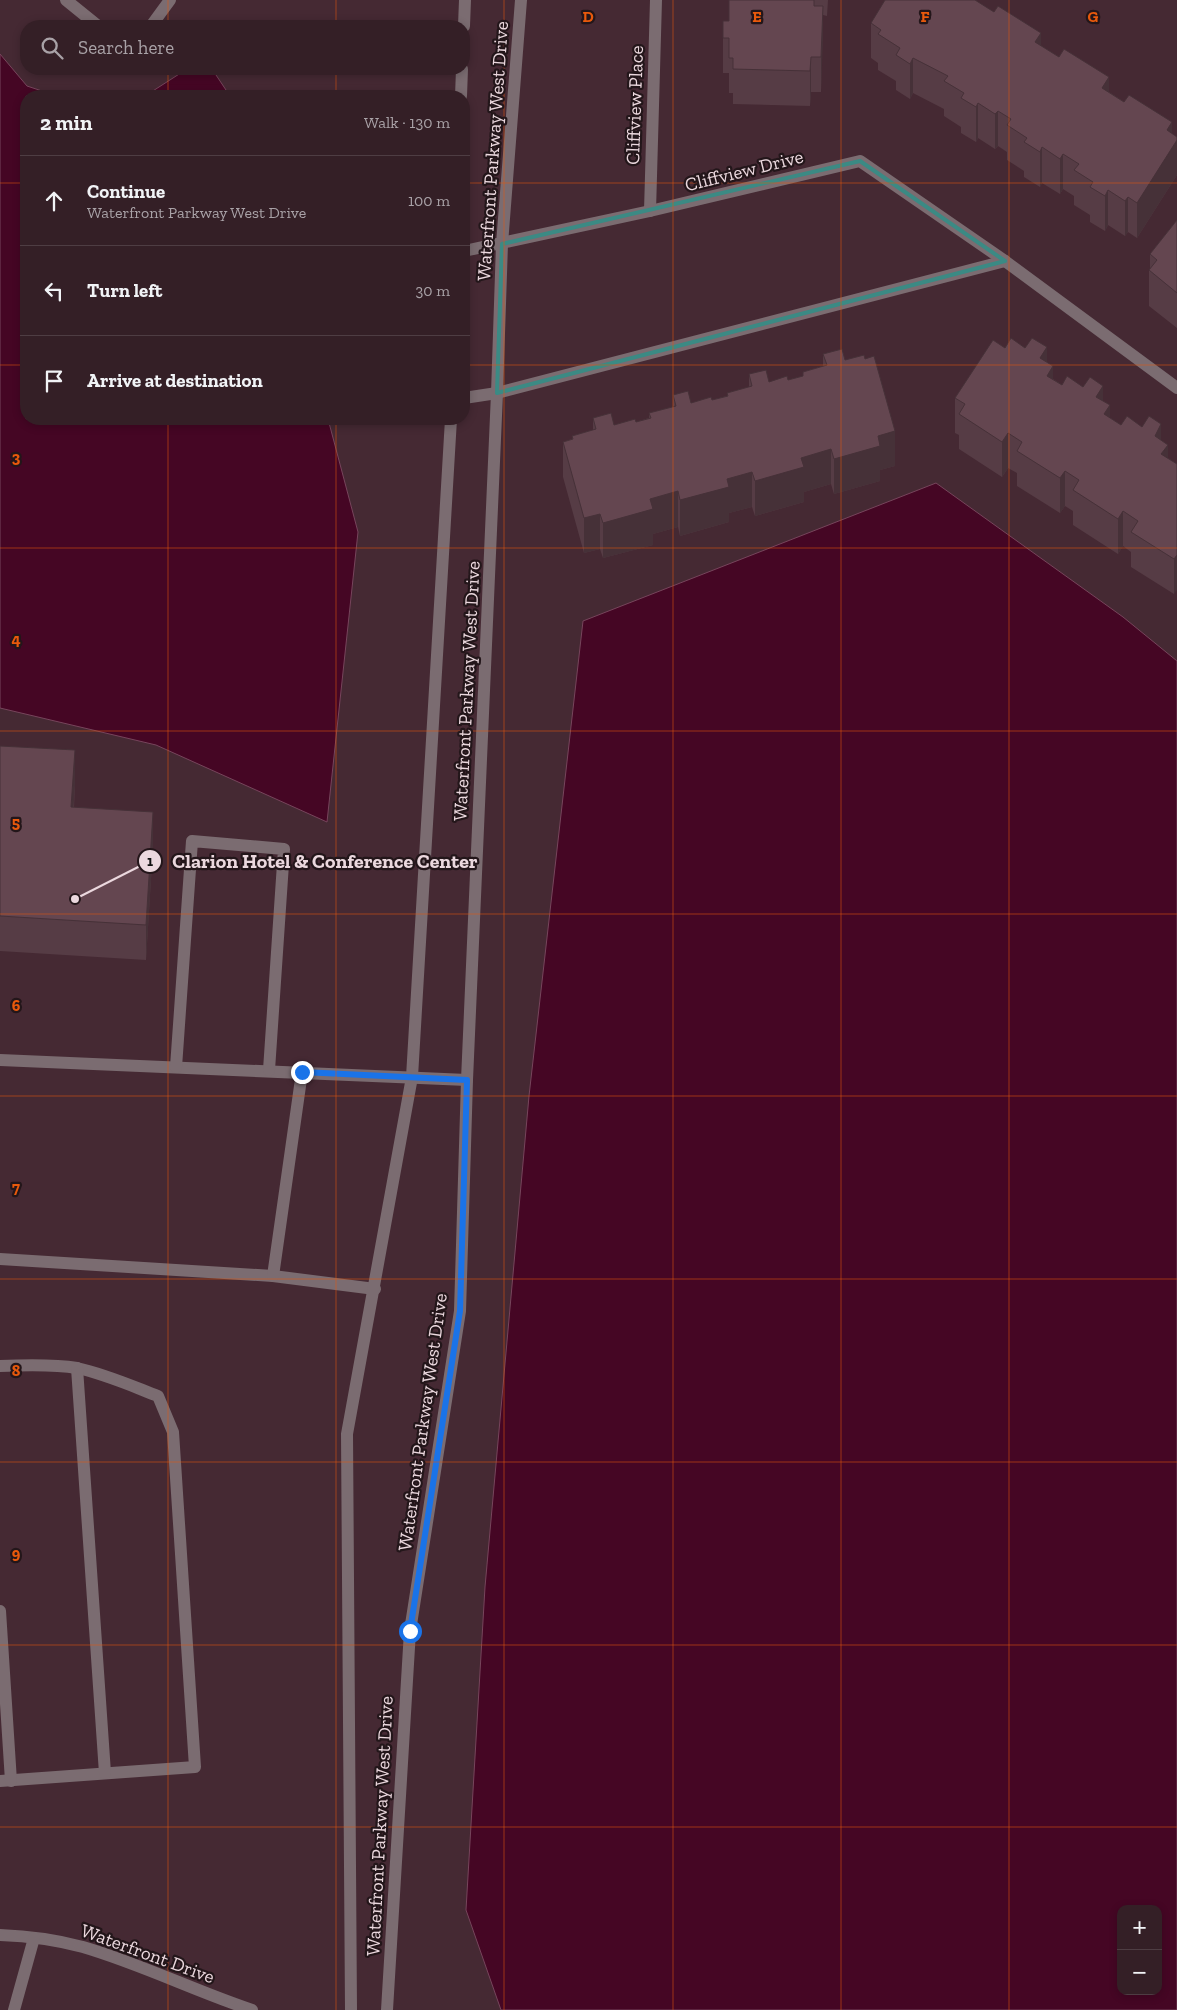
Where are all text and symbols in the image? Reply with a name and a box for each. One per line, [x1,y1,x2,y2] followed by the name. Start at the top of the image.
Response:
[582,7,594,26] text: D
[752,7,762,26] text: E
[920,7,930,26] text: F
[1088,7,1099,26] text: G
[20,20,470,75] search box
[472,20,513,282] street label: Waterfront Parkway West Drive
[38,34,66,62] icon: search
[78,36,174,59] text: Search here
[621,45,648,165] street label: Cliffview Place
[40,110,92,135] text: 2 min
[364,113,450,132] text: Walk · 130 m
[683,145,806,196] street label: Cliffview Drive
[87,180,165,203] text: Continue
[40,187,68,215] icon: ahead
[408,191,450,210] text: 100 m
[87,203,306,222] text: Waterfront Parkway West Drive
[40,277,68,305] icon: left
[87,279,162,302] text: Turn left
[416,281,450,300] text: 30 m
[40,367,68,395] icon: arrive
[87,369,263,392] text: Arrive at destination
[12,448,21,467] text: 3
[448,560,485,822] street label: Waterfront Parkway West Drive
[11,630,21,649] text: 4
[12,813,20,832] text: 5
[138,843,488,878] callout: Clarion Hotel & Conference Center
[172,849,478,873] text: Clarion Hotel & Conference Center
[147,852,153,870] text: 1
[12,996,21,1015] text: 6
[291,1061,314,1084] route end
[12,1178,20,1197] text: 7
[393,1292,452,1553] street label: Waterfront Parkway West Drive
[12,1361,21,1380] text: 8
[12,1544,21,1563] text: 9
[399,1620,422,1643] route start
[361,1695,398,1957] street label: Waterfront Parkway West Drive
[1117,1905,1162,1995] map controls
[1117,1905,1162,1950] button: +
[78,1919,218,1988] street label: Waterfront Drive
[1117,1950,1162,1995] button: −

